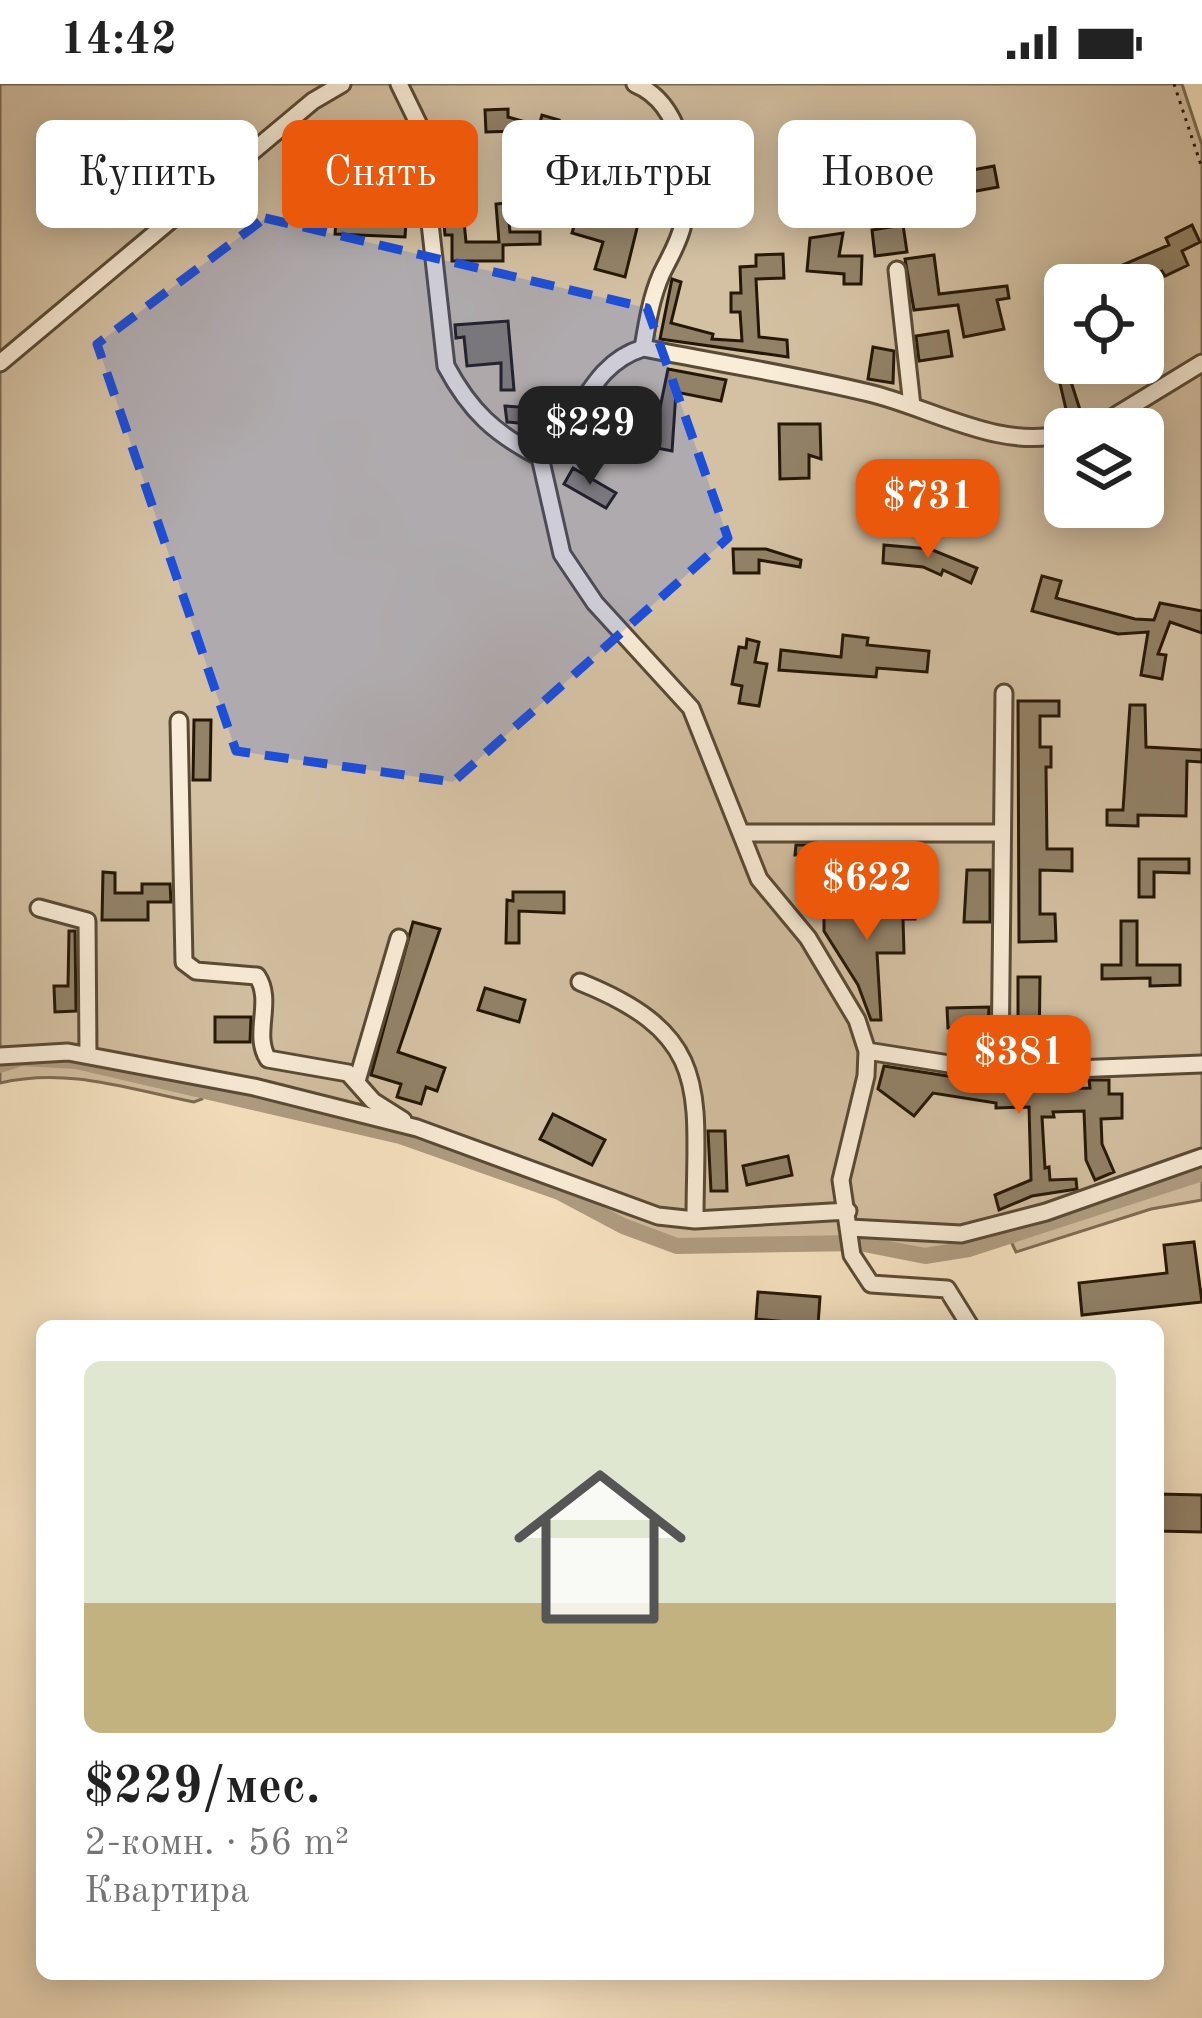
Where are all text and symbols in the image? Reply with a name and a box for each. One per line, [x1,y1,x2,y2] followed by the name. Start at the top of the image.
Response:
[60,19,177,64] text: 14:42
[36,120,258,228] chip: Купить
[282,120,478,228] chip: Снять
[502,120,754,228] chip: Фильтры
[778,120,976,228] chip: Новое
[1044,264,1164,528] map controls
[1044,264,1164,384] button: locate
[519,386,661,488] pin: $229
[545,405,635,444] text: $229
[1044,408,1164,528] button: layers
[857,459,999,561] pin: $731
[883,478,973,517] text: $731
[796,841,938,943] pin: $622
[822,860,912,899] text: $622
[948,1015,1090,1117] pin: $381
[974,1034,1064,1073] text: $381
[492,1439,708,1655] icon: home
[84,1763,320,1814] text: $229/мес.
[84,1824,349,1863] text: 2-комн. · 56 m²
[84,1872,249,1911] text: Квартира

